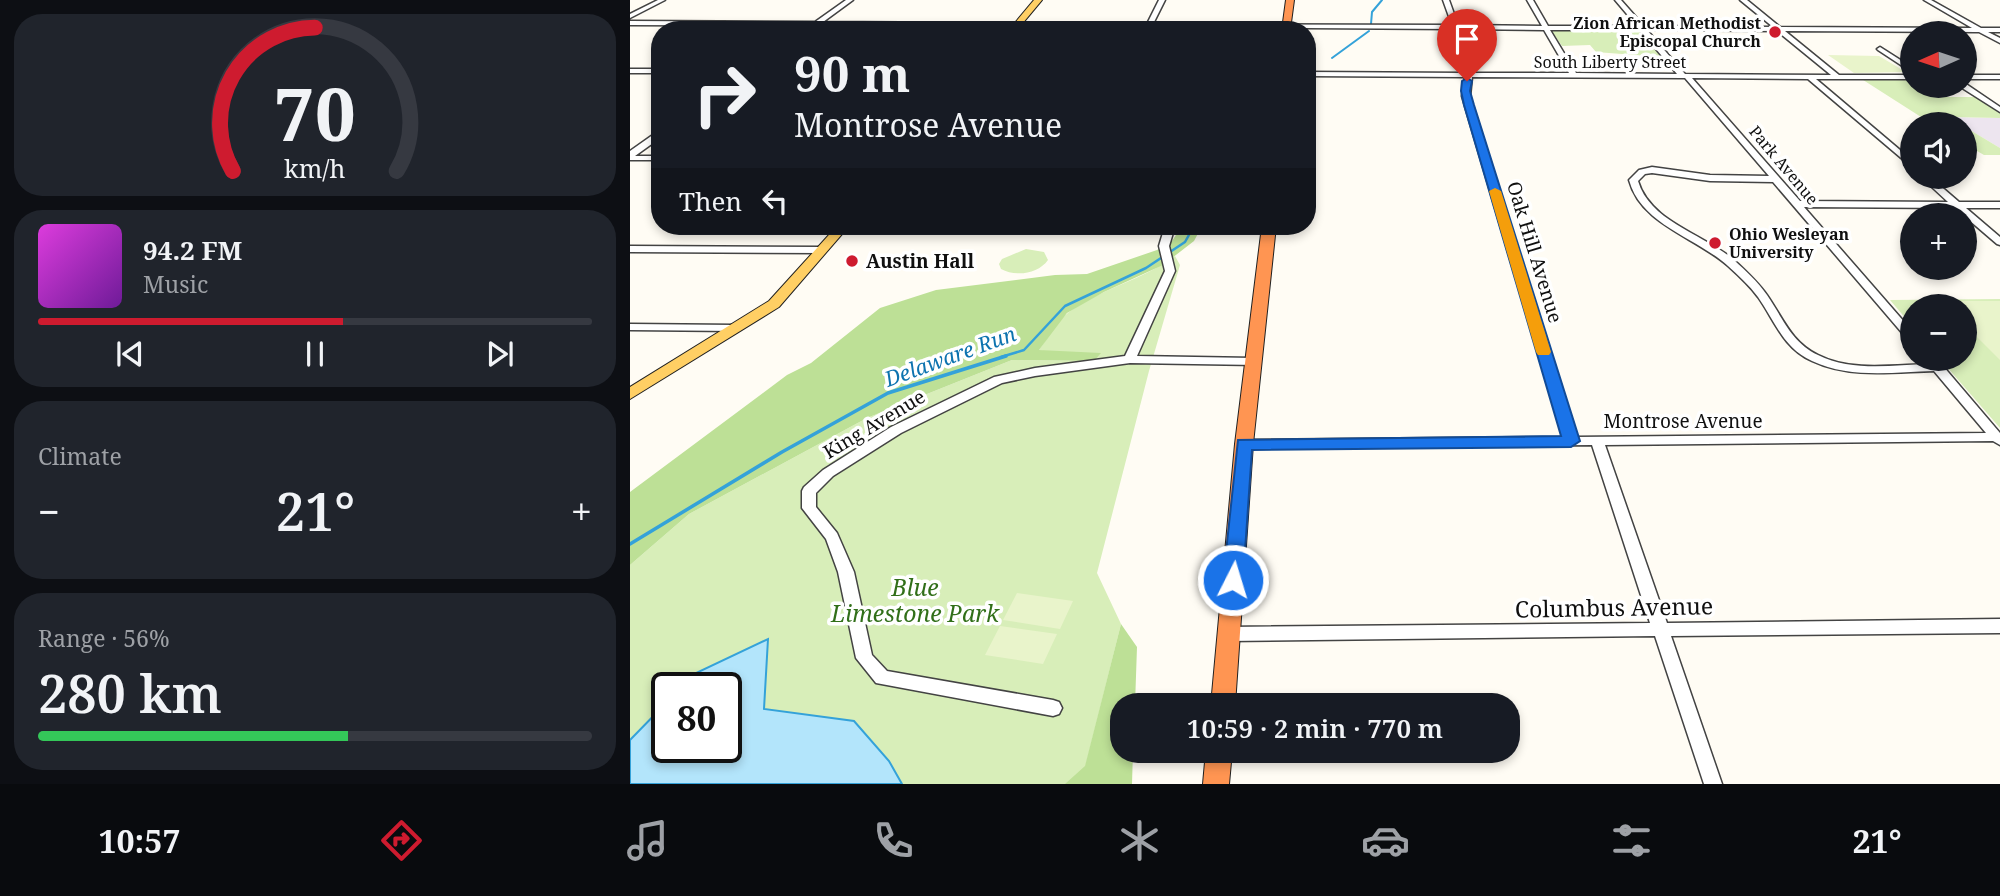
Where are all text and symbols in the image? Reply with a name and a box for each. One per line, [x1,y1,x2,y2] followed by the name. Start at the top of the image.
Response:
[1437,9,1497,81] pin
[1573,12,1762,52] place label: Zion African Methodist Episcopal Church
[1448,20,1486,58] icon: arrive
[1900,21,1978,98] north arrow
[1900,21,1977,371] map controls
[1767,24,1783,40] marker: Zion African Methodist Episcopal Church
[794,40,910,106] text: 90 m
[679,49,770,140] icon: right
[1534,51,1687,73] street label: South Liberty Street
[274,63,356,162] text: 70
[794,103,1062,146] text: Montrose Avenue
[1900,112,1977,189] button: sound
[1744,121,1824,209] street label: Park Avenue
[284,151,346,185] text: km/h
[1501,178,1569,326] street label: Oak Hill Avenue
[756,182,794,220] icon: left
[679,183,742,219] text: Then
[1900,203,1977,280] button: +
[1729,223,1849,263] place label: Ohio Wesleyan University
[143,232,242,268] text: 94.2 FM
[1707,235,1723,251] marker: Ohio Wesleyan University
[866,248,974,274] place label: Austin Hall
[844,253,860,269] marker: Austin Hall
[143,268,208,300] text: Music
[1900,294,1977,371] button: −
[880,319,1020,393] water label: Delaware Run
[111,335,149,373] icon: previous
[296,335,334,373] icon: pause
[481,335,519,373] icon: next
[818,383,930,465] street label: King Avenue
[1603,408,1763,434] street label: Montrose Avenue
[38,440,122,472] text: Climate
[276,475,355,546] text: 21°
[38,485,60,537] text: −
[571,485,592,537] text: +
[1196,543,1270,617] position arrow
[830,571,1000,629] park label: Blue Limestone Park
[1515,589,1713,625] street label: Columbus Avenue
[38,622,170,654] text: Range · 56%
[38,657,222,728] text: 280 km
[651,672,742,763] speed limit sign: 80
[1187,710,1443,746] text: 10:59 · 2 min · 770 m
[377,816,426,865] icon: directions
[623,816,672,865] icon: music
[869,816,918,865] icon: phone
[1115,816,1164,865] icon: climate
[1361,816,1410,865] icon: car
[1607,816,1656,865] icon: filters
[98,819,180,862] text: 10:57
[1853,819,1901,862] text: 21°

